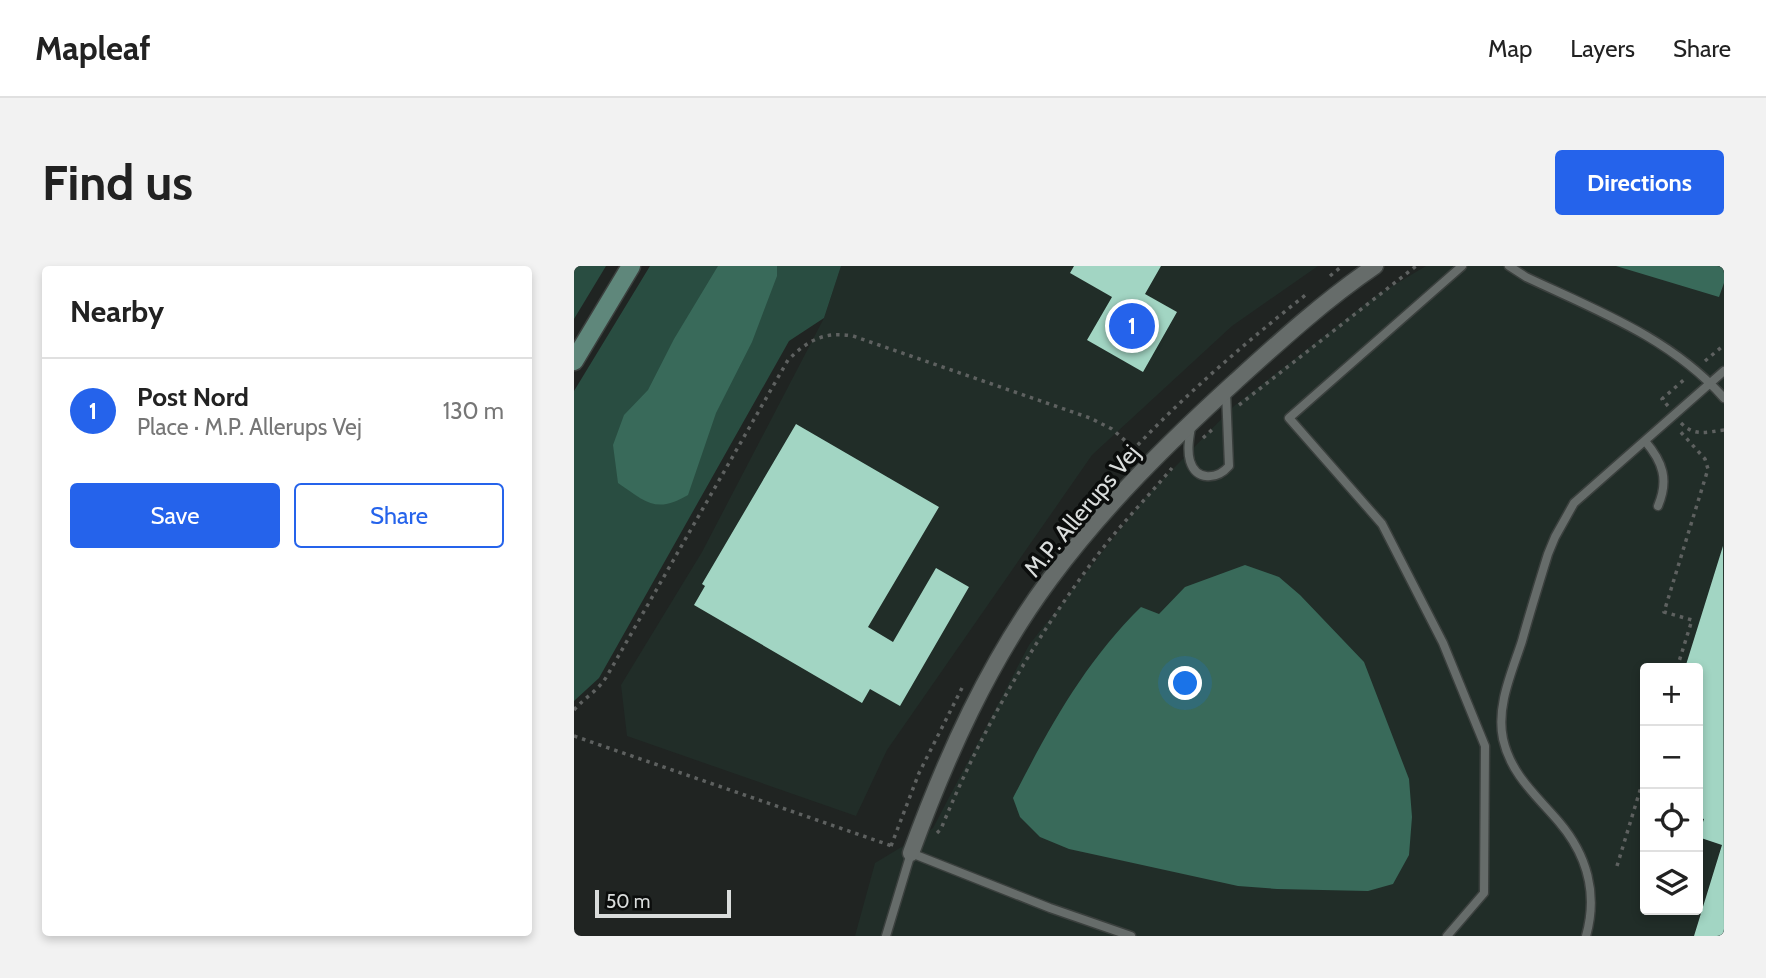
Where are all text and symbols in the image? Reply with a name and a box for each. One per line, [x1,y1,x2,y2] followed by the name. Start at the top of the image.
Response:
[35,28,151,68] text: Mapleaf
[1488,34,1532,63] text: Map
[1570,34,1635,63] text: Layers
[1673,34,1731,63] text: Share
[1555,150,1724,215] button: Directions
[42,153,193,212] text: Find us
[70,293,164,330] text: Nearby
[1109,300,1155,352] pin: 1
[137,381,249,413] text: Post Nord
[89,397,97,425] text: 1
[443,397,504,425] text: 130 m
[137,413,362,441] text: Place · M.P. Allerups Vej
[1018,438,1146,583] street label: M.P. Allerups Vej
[70,483,280,548] button: Save
[294,483,504,548] button: Share
[1640,663,1703,915] map controls
[1640,663,1703,726] button: +
[1168,666,1202,700] your location
[1640,726,1703,789] button: −
[1640,789,1703,852] button: locate
[1640,852,1703,915] button: layers
[595,887,732,919] scale bar
[606,890,650,913] text: 50 m

